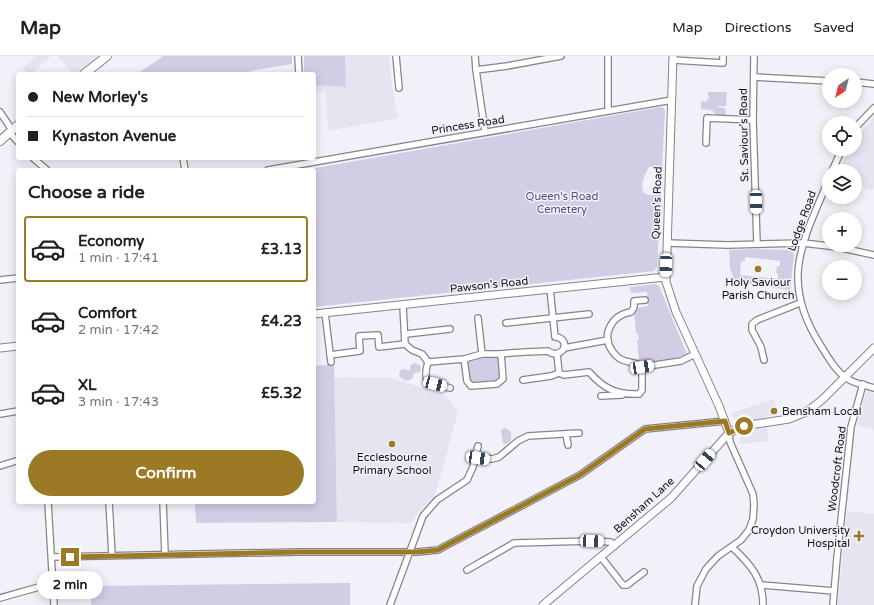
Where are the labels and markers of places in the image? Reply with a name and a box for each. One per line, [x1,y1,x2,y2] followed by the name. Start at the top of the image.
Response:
[753,264,763,274] marker: Holy Saviour Parish Church
[722,276,794,302] place label: Holy Saviour Parish Church
[782,405,861,418] place label: Bensham Local
[769,406,779,416] marker: Bensham Local
[387,439,397,449] marker: Ecclesbourne Primary School
[353,451,431,477] place label: Ecclesbourne Primary School
[751,524,850,550] place label: Croydon University Hospital
[853,530,865,542] marker: Croydon University Hospital

